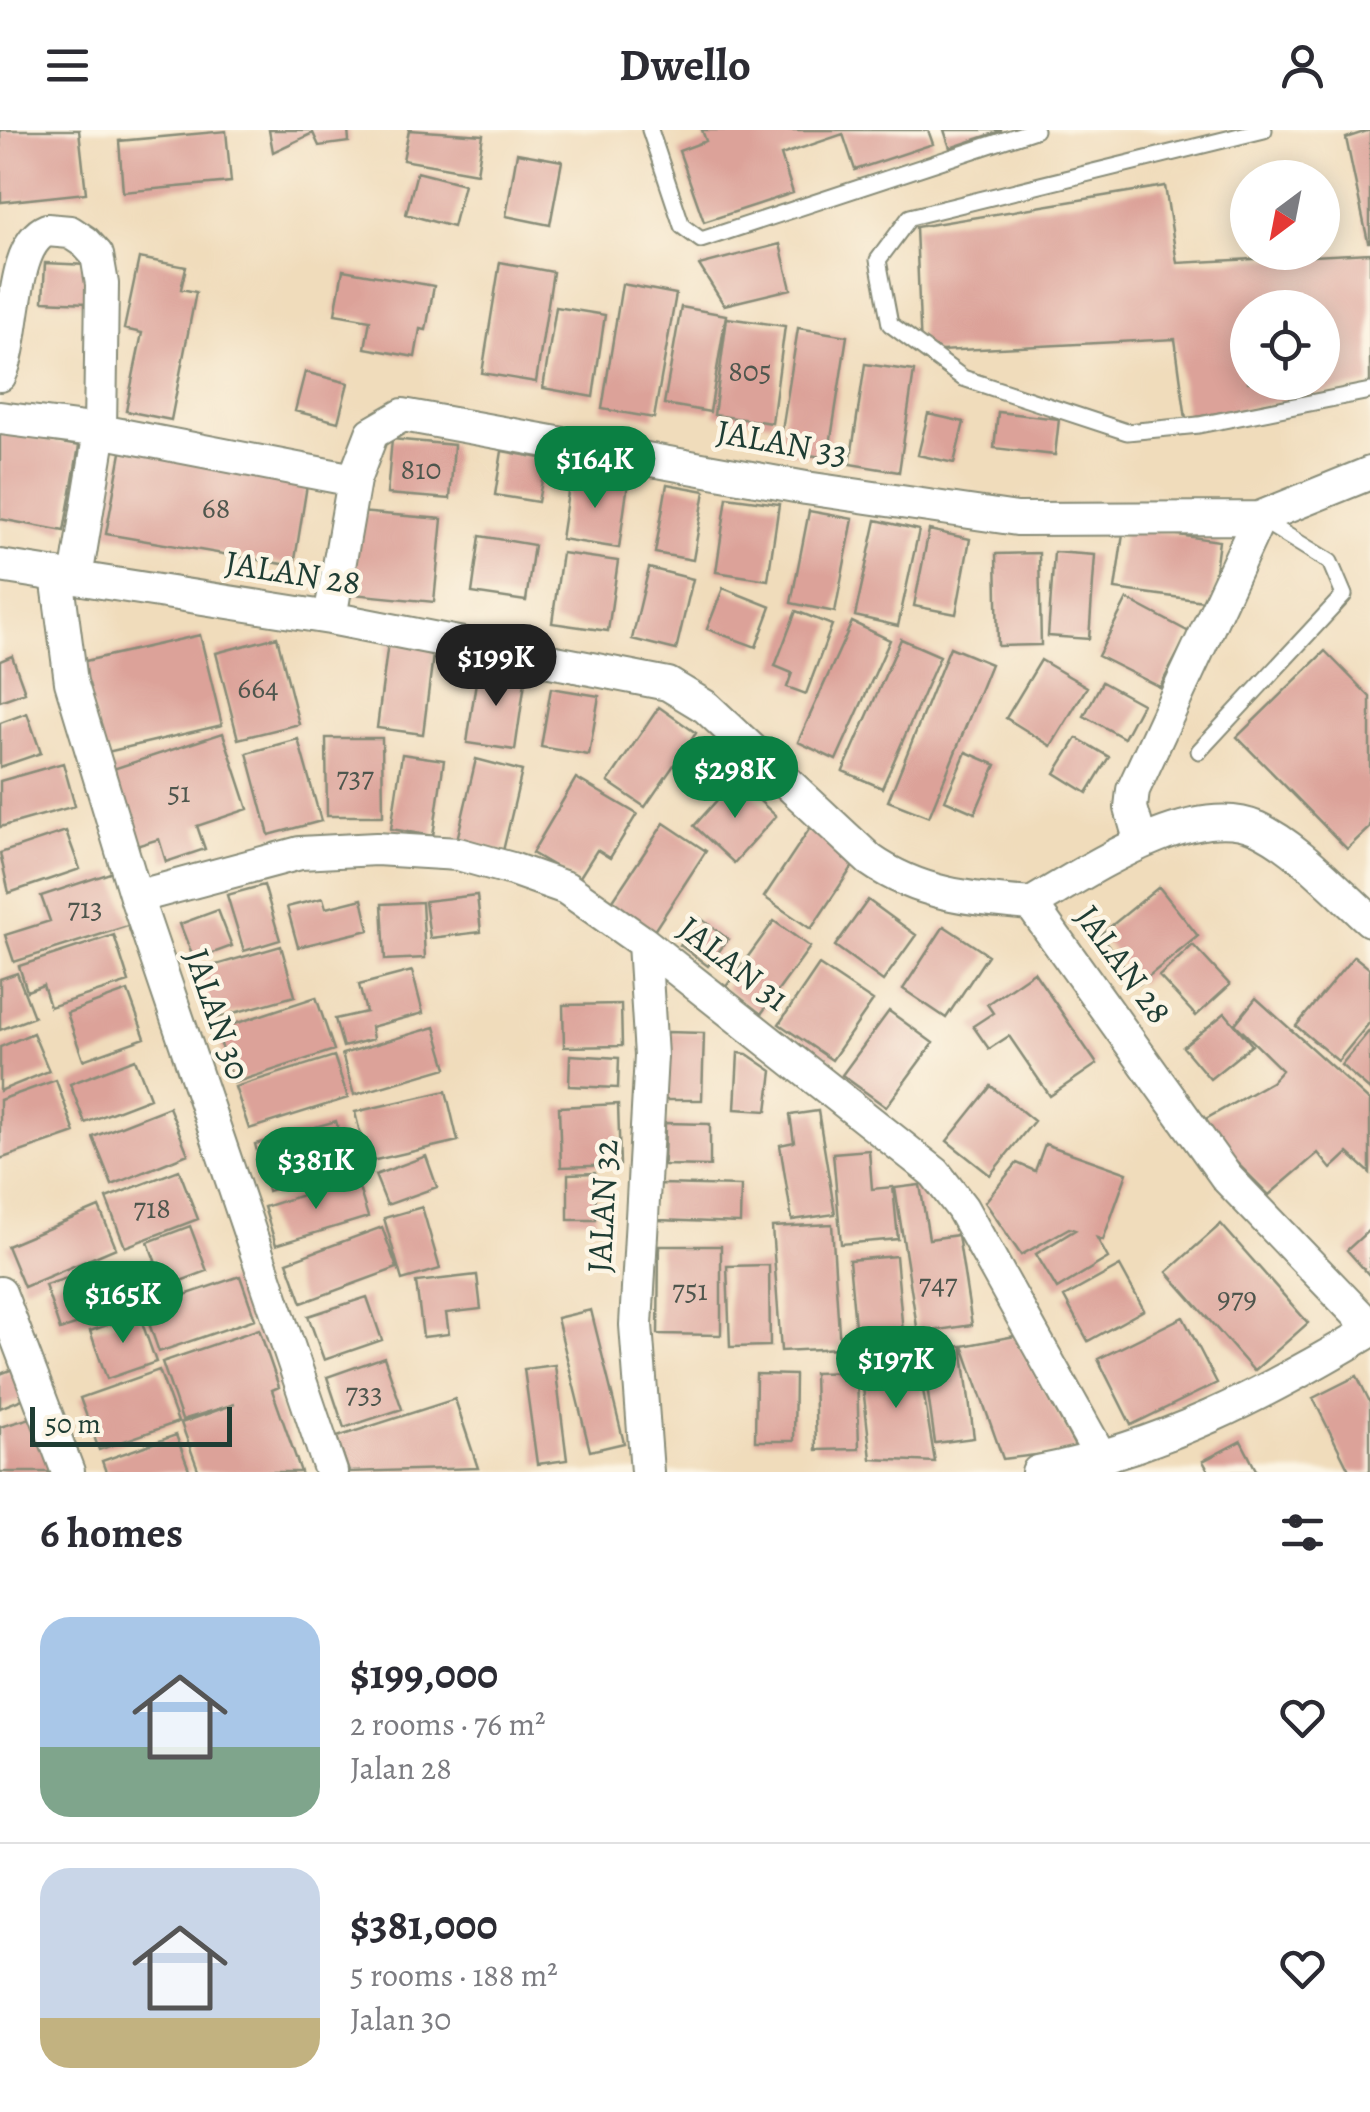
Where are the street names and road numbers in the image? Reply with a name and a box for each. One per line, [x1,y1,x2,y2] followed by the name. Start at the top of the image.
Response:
[713,407,851,477] street label: JALAN 33
[222,538,364,606] street label: JALAN 28
[1065,895,1183,1033] street label: JALAN 28
[668,904,800,1022] street label: JALAN 31
[173,942,263,1086] street label: JALAN 30
[575,1138,629,1274] street label: JALAN 32

